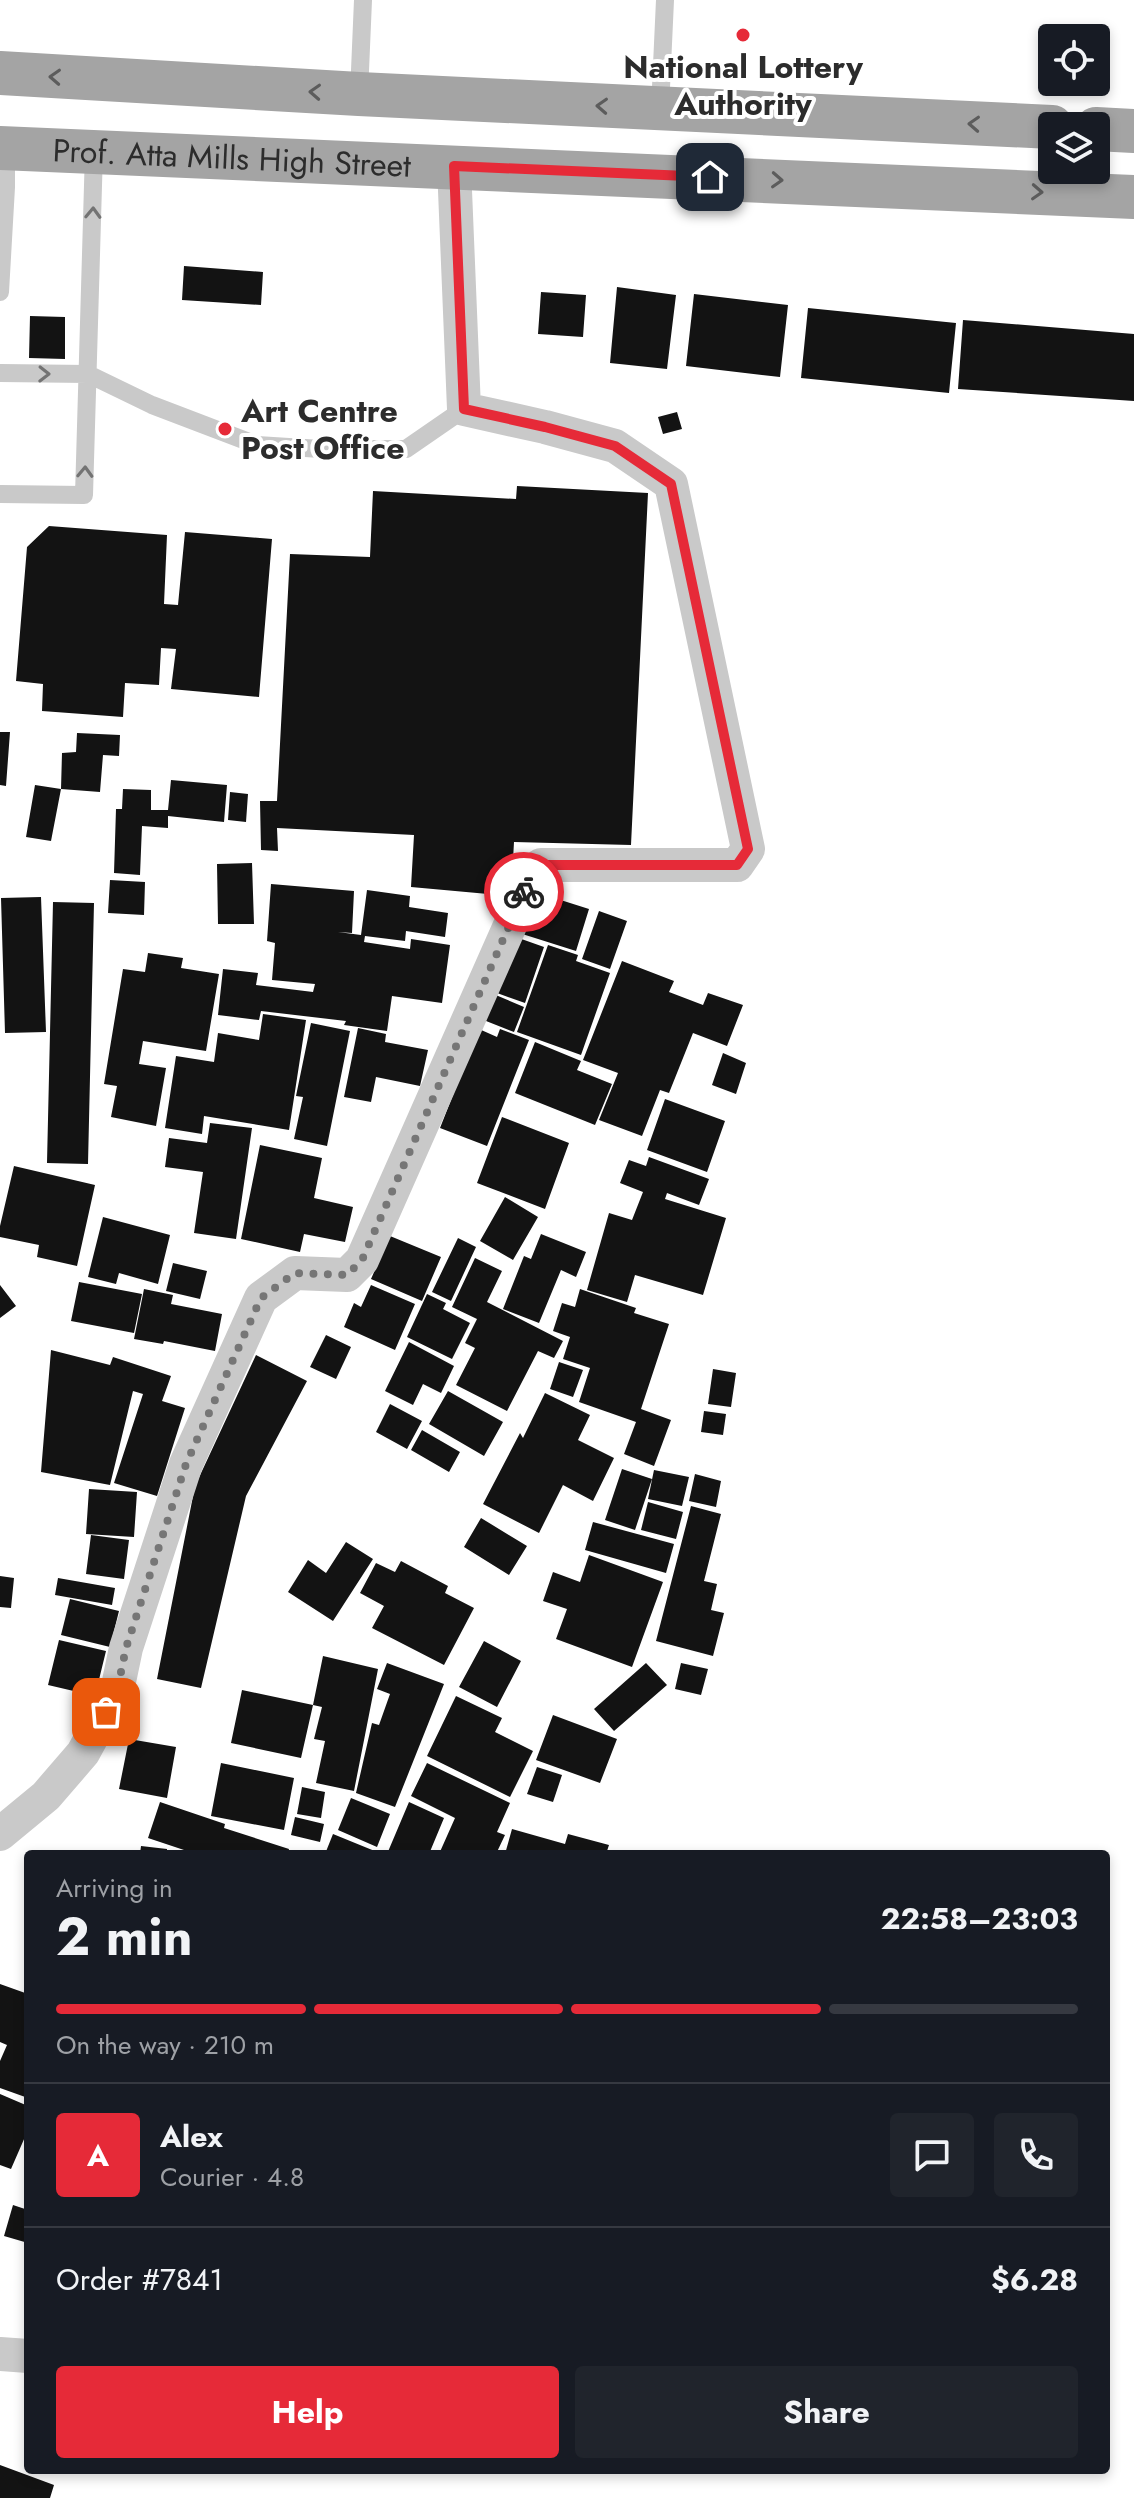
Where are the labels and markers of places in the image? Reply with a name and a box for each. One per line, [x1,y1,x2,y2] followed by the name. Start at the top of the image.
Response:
[734,26,752,44] marker: National Lottery Authority
[623,44,863,127] place label: National Lottery Authority
[676,143,744,211] pin
[240,388,405,471] place label: Art Centre Post Office
[216,420,234,438] marker: Art Centre Post Office
[72,1678,140,1746] pin

